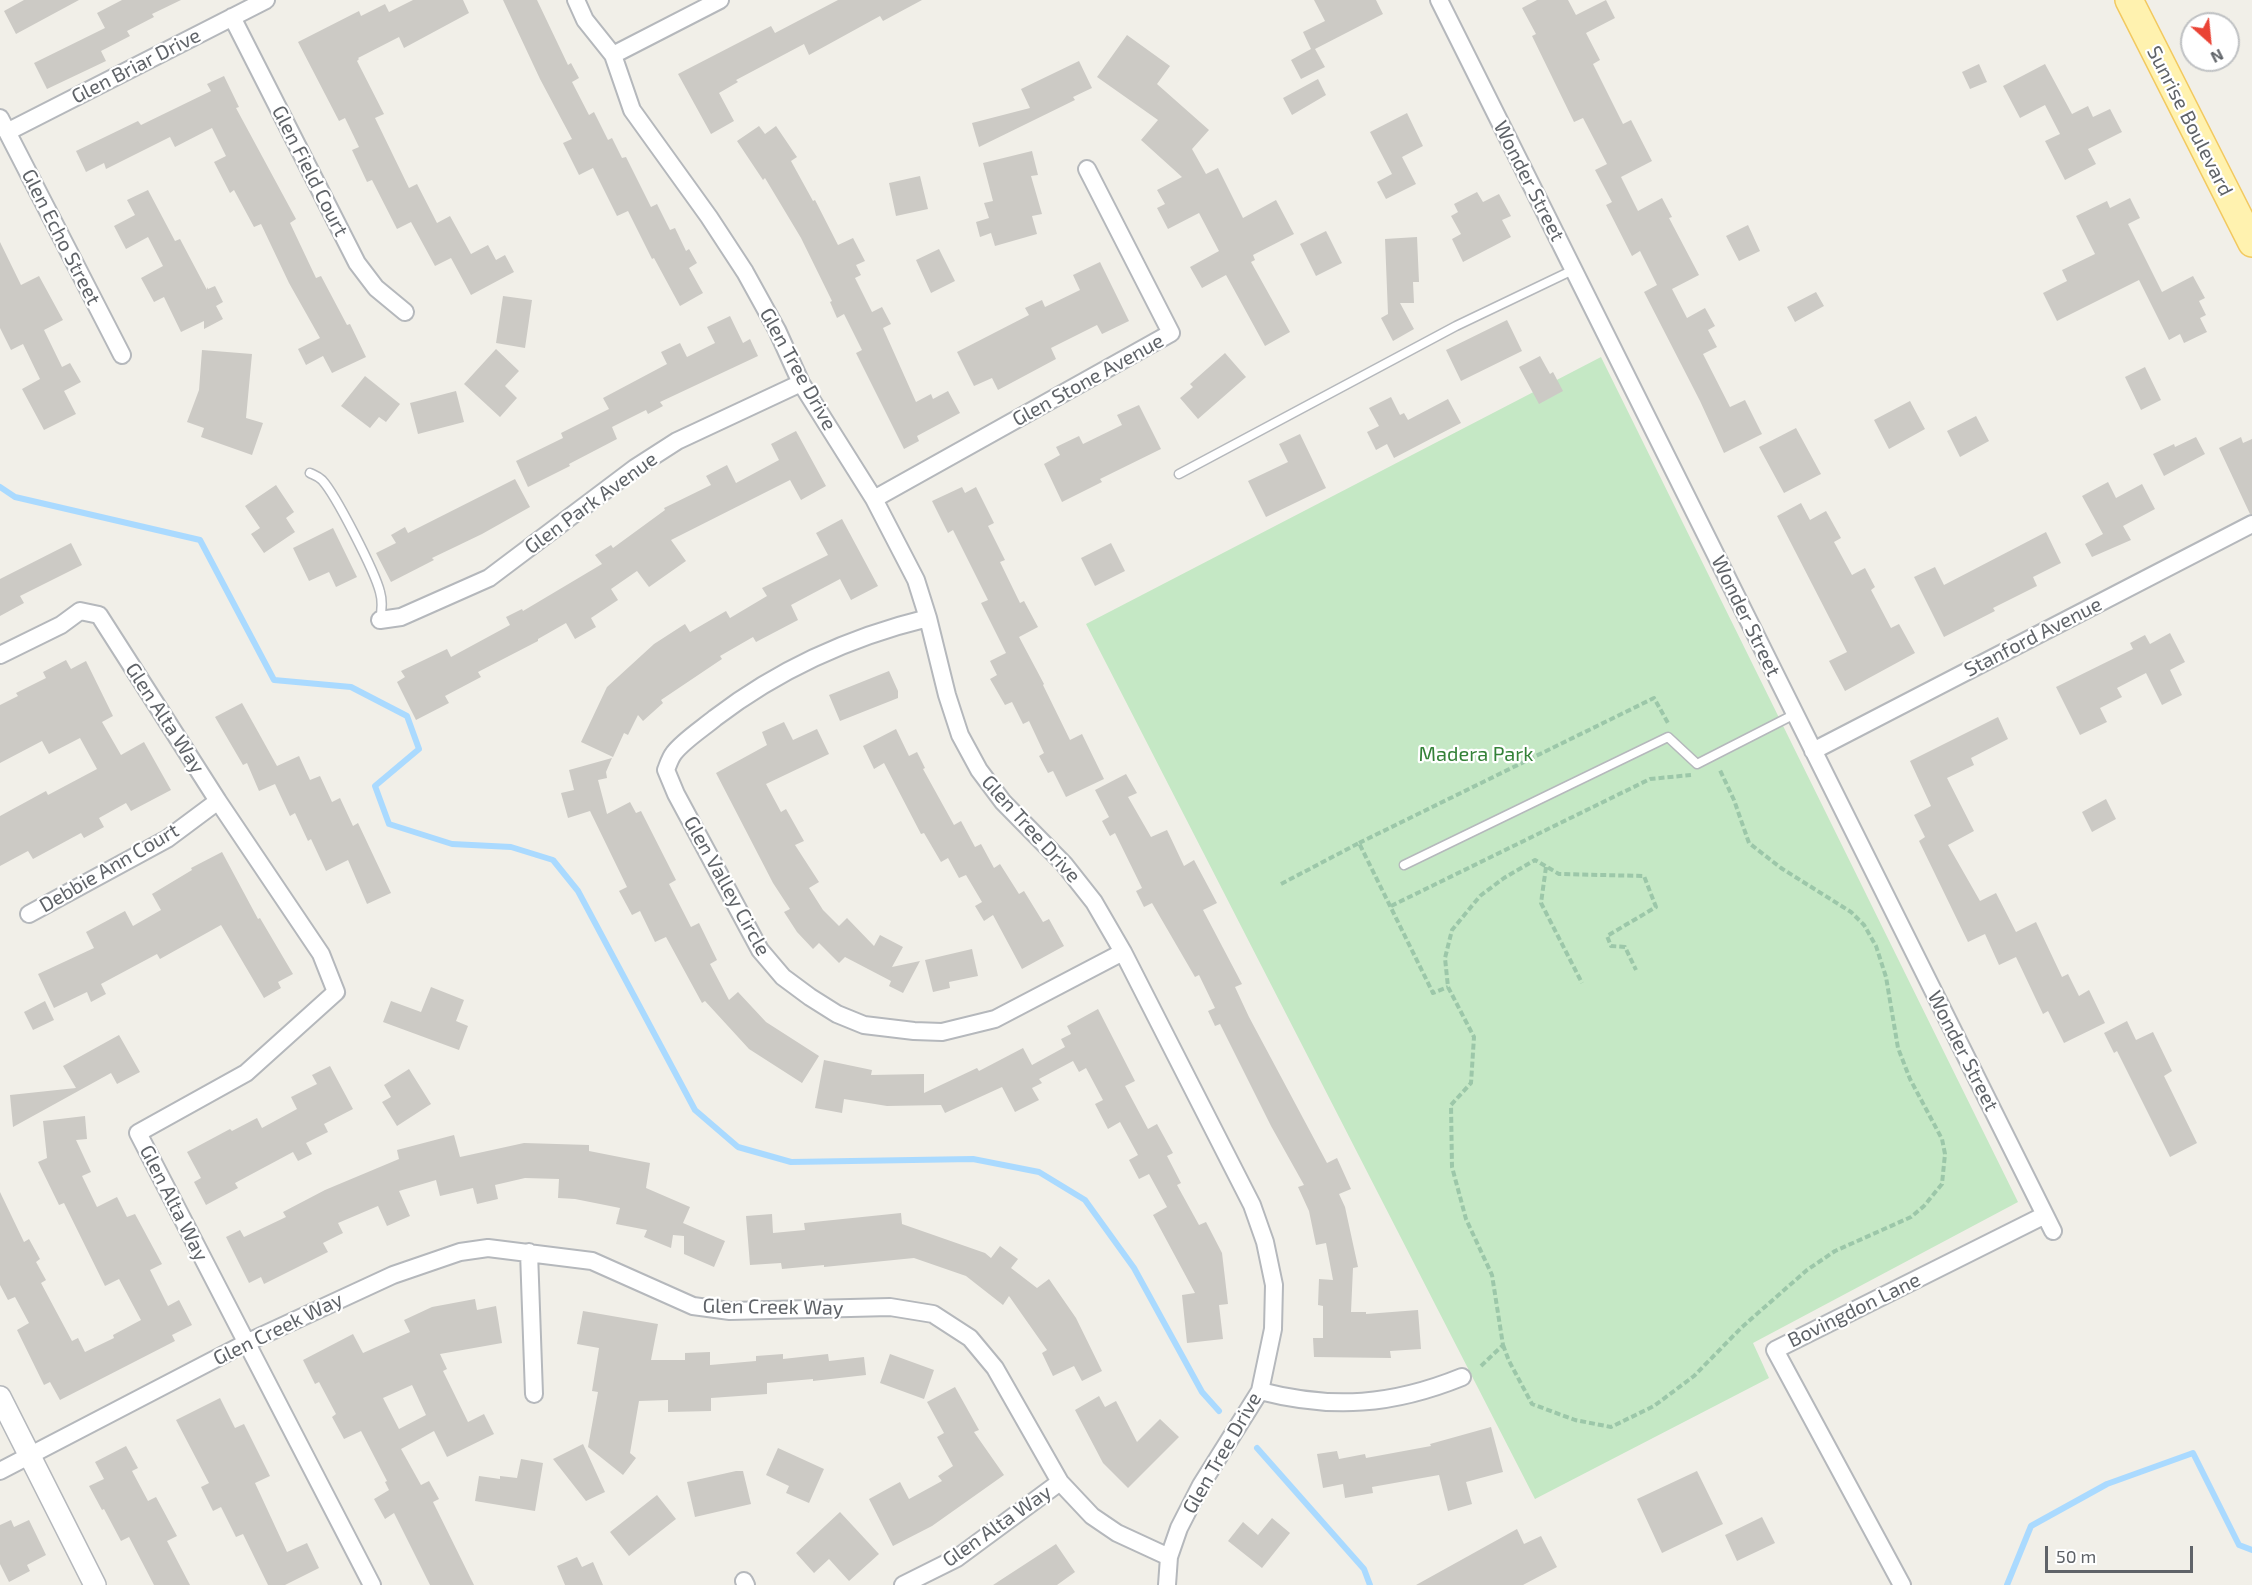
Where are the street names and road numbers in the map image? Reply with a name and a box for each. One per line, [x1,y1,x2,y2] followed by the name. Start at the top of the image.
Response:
[67,23,205,109] street label: Glen Briar Drive
[2142,42,2238,200] street label: Sunrise Boulevard
[267,102,353,240] street label: Glen Field Court
[1488,117,1570,245] street label: Wonder Street
[16,165,106,309] street label: Glen Echo Street
[754,304,842,434] street label: Glen Tree Drive
[1008,328,1168,432] street label: Glen Stone Avenue
[520,447,662,559] street label: Glen Park Avenue
[1706,551,1786,681] street label: Wonder Street
[1960,592,2106,682] street label: Stanford Avenue
[120,658,210,778] street label: Glen Alta Way
[976,770,1086,888] street label: Glen Tree Drive
[679,812,775,960] street label: Glen Valley Circle
[35,818,183,918] street label: Debbie Ann Court
[1922,987,2004,1115] street label: Wonder Street
[135,1141,213,1265] street label: Glen Alta Way
[1784,1268,1924,1352] street label: Bovingdon Lane
[209,1287,347,1371] street label: Glen Creek Way
[702,1294,844,1320] street label: Glen Creek Way
[1178,1388,1266,1518] street label: Glen Tree Drive
[938,1480,1056,1572] street label: Glen Alta Way

